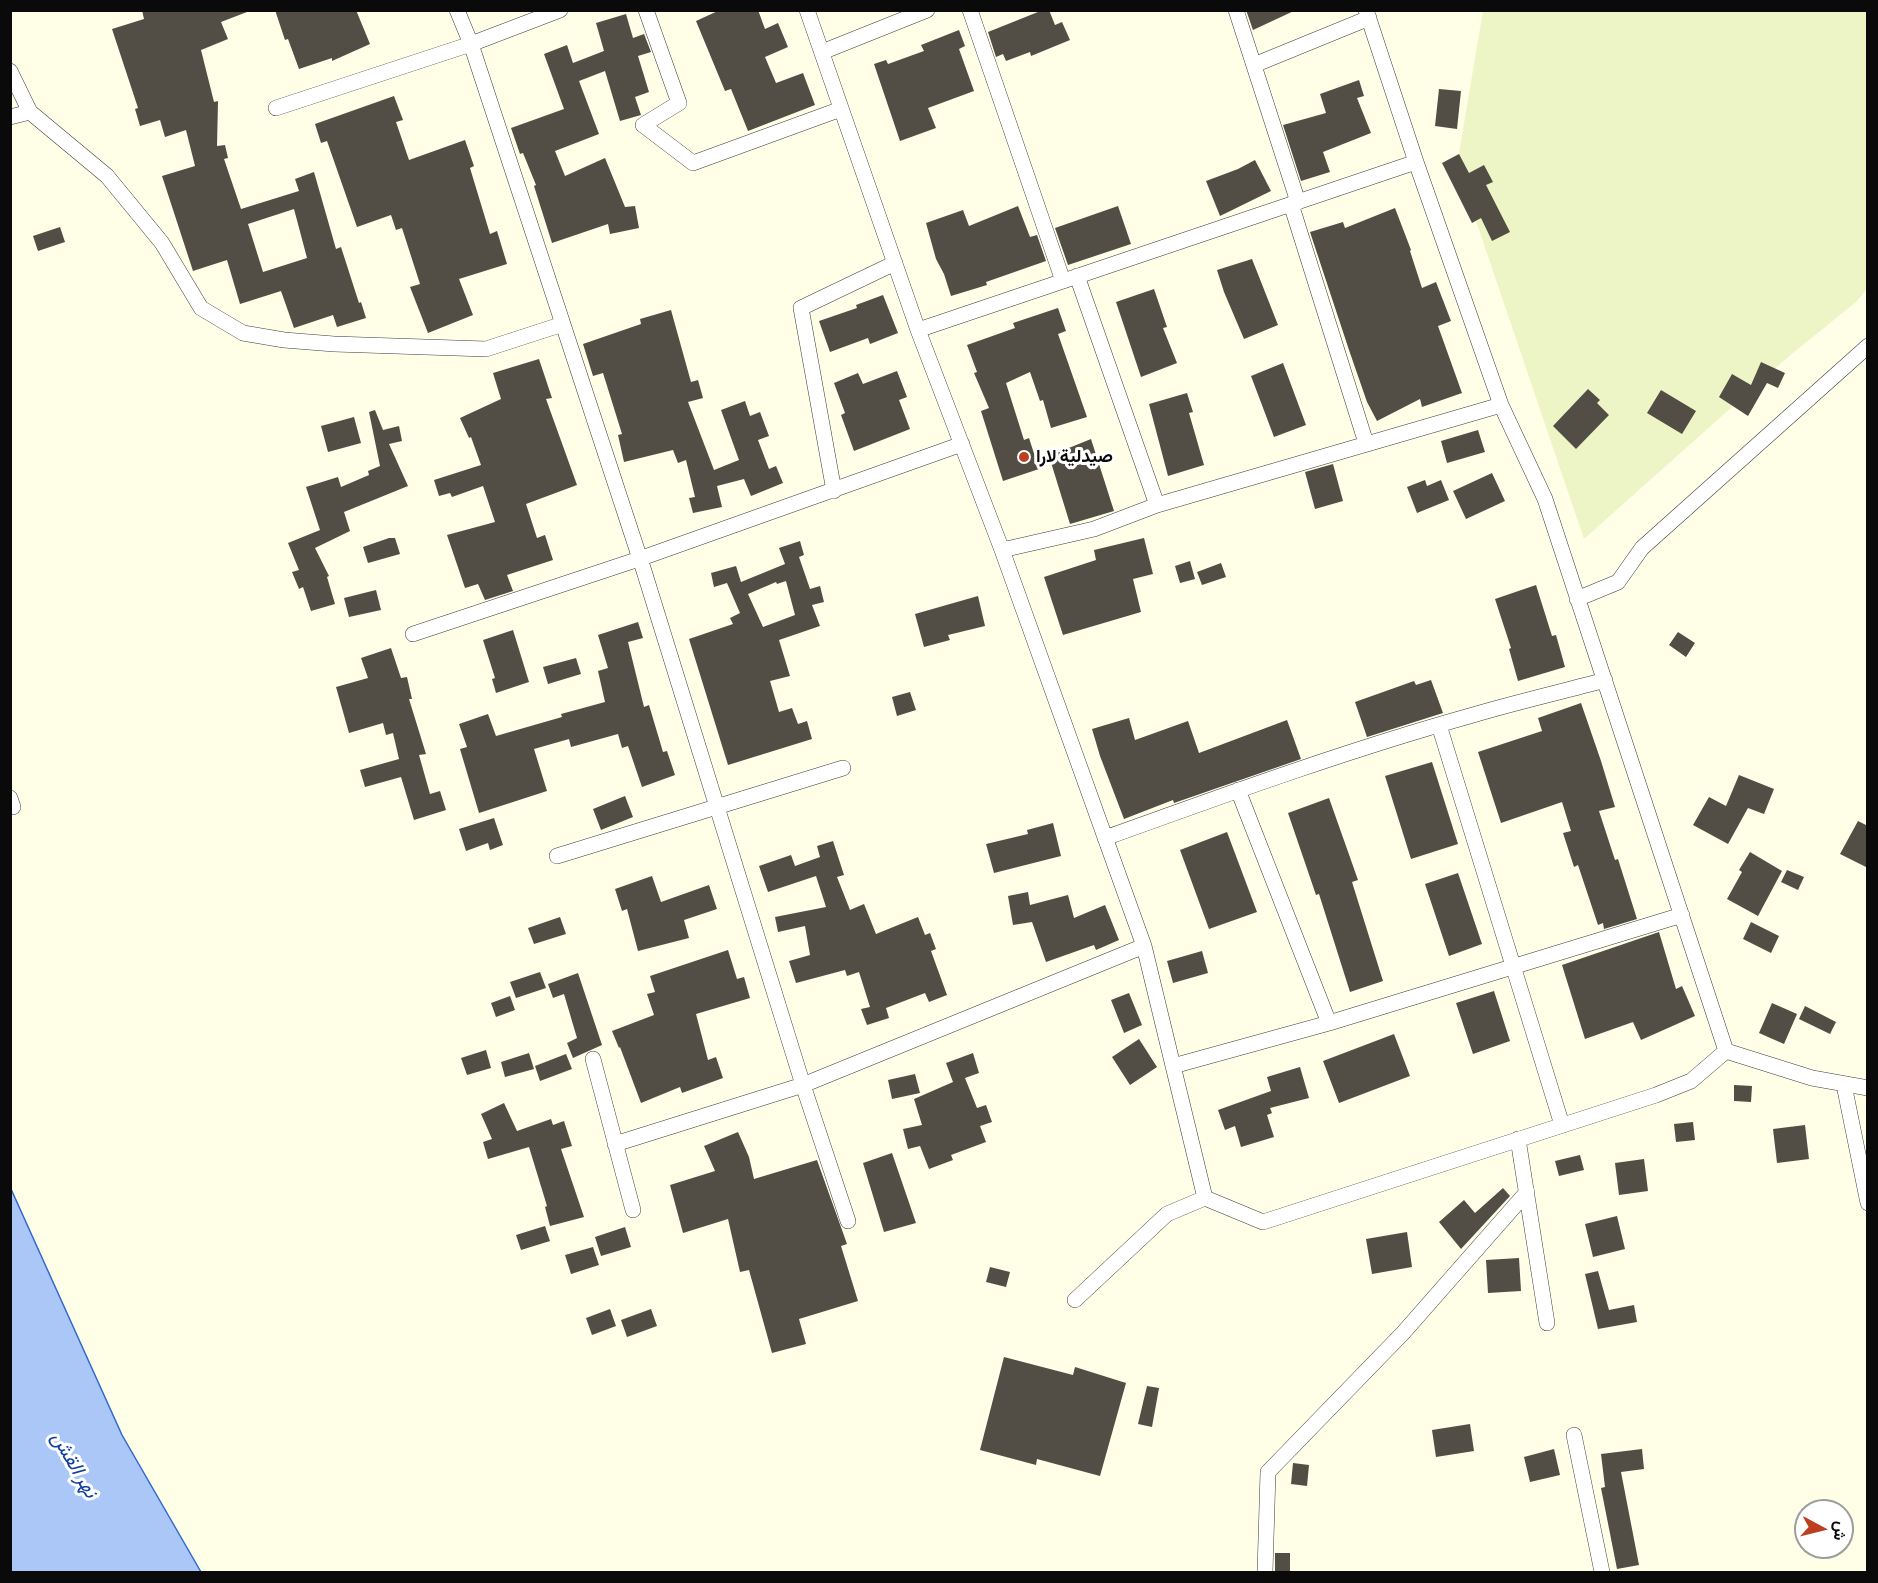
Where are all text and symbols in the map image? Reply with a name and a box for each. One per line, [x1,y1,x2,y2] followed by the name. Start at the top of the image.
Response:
[1036,446,1113,468] place label: صيدلية لارا
[1017,450,1031,464] marker: صيدلية لارا
[46,1428,102,1502] water label: نهر القش
[1794,1499,1854,1559] north arrow
[1830,1520,1851,1542] text: ش

